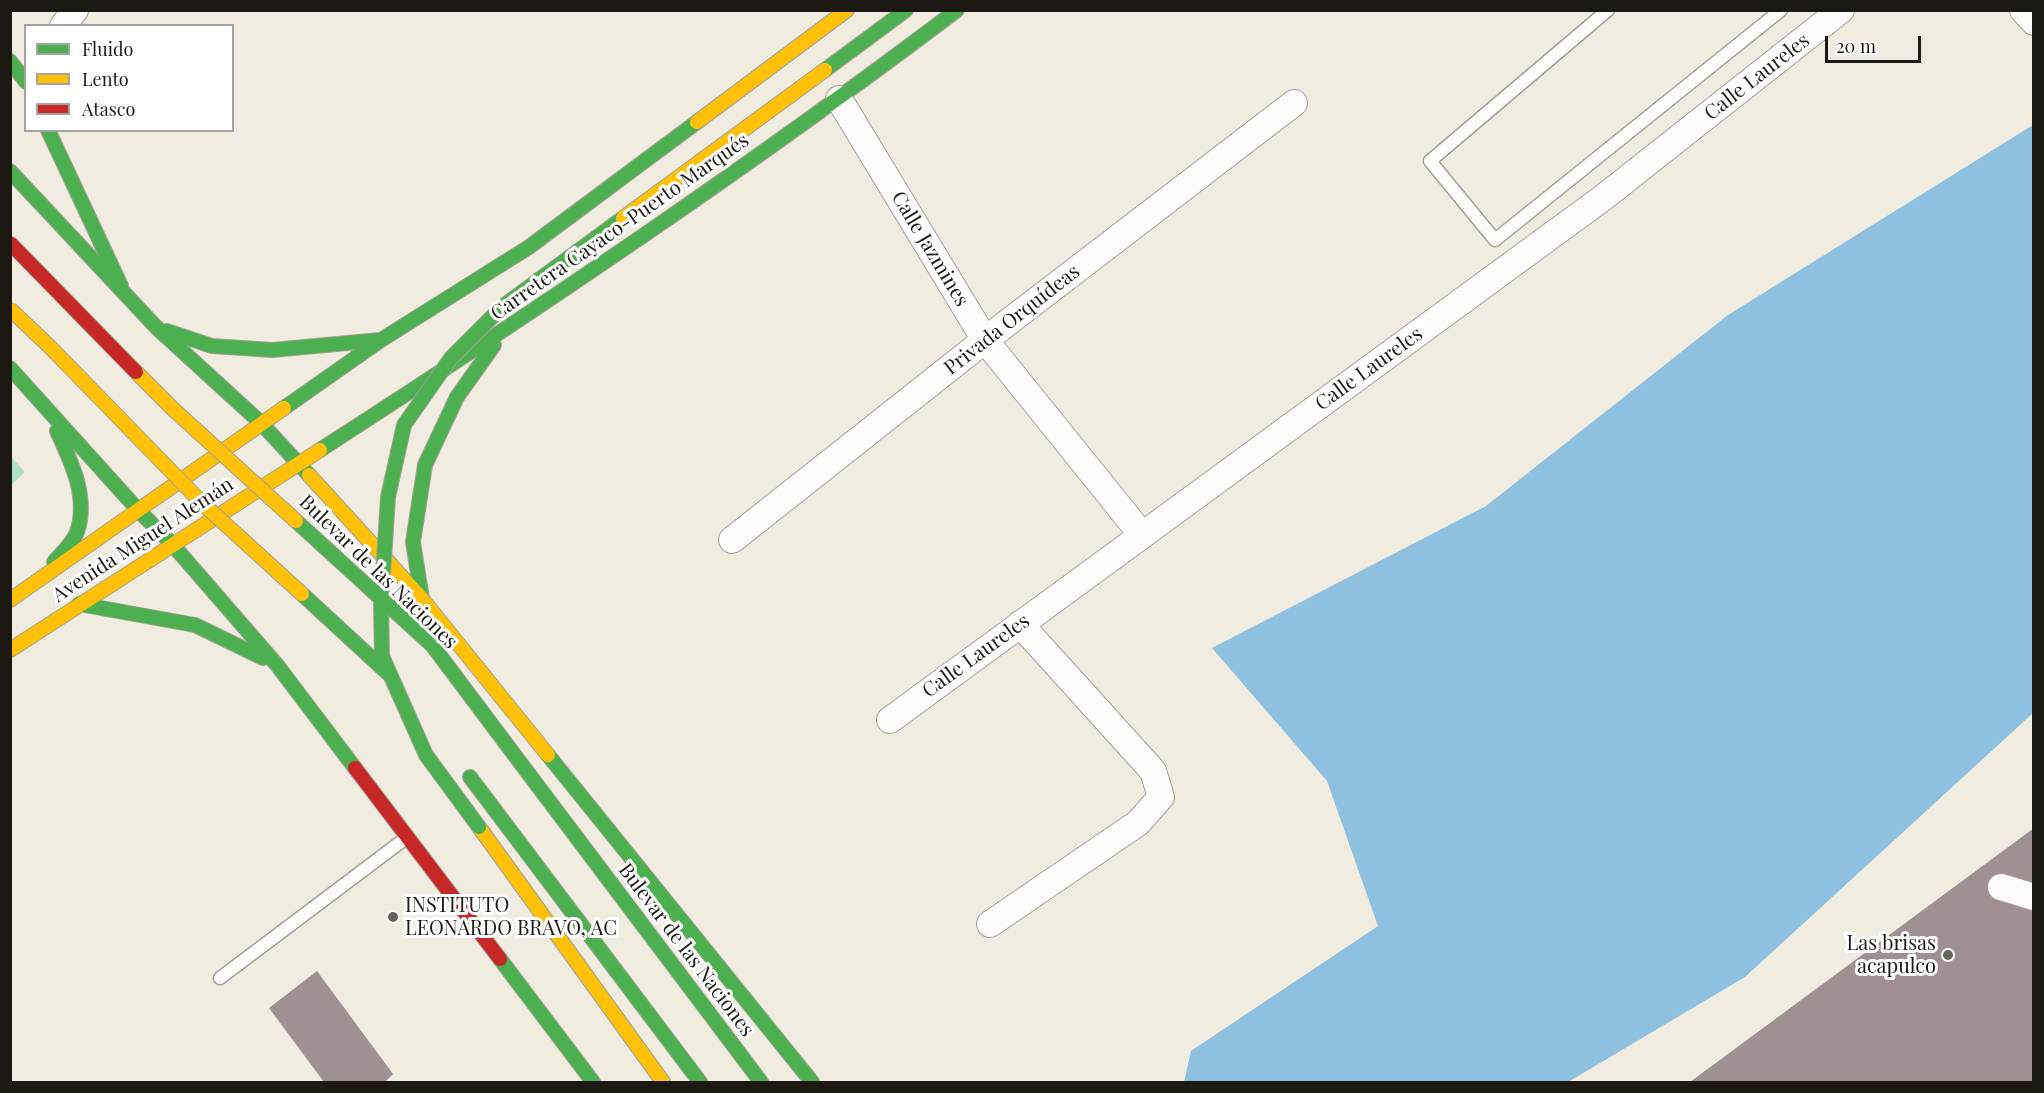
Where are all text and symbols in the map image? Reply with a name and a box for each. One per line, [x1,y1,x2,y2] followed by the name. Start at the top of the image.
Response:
[24,24,234,132] legend
[1828,24,1924,62] scale bar
[1700,29,1814,125] street label: Calle Laureles
[1836,34,1876,58] text: 20 m
[82,37,133,61] text: Fluido
[82,67,129,91] text: Lento
[82,97,135,121] text: Atasco
[486,128,754,326] street label: Carretera Cayaco-Puerto Marqués
[886,187,974,311] street label: Calle Jazmines
[939,260,1085,380] street label: Privada Orquídeas
[1311,322,1427,416] street label: Calle Laureles
[48,473,238,607] street label: Avenida Miguel Alemán
[294,490,462,654] street label: Bulevar de las Naciones
[918,609,1034,703] street label: Calle Laureles
[613,859,759,1041] street label: Bulevar de las Naciones
[405,894,617,941] place label: INSTITUTO LEONARDO BRAVO, AC
[386,910,400,924] marker: INSTITUTO LEONARDO BRAVO, AC
[1847,932,1936,979] place label: Las brisas acapulco
[1941,948,1955,962] marker: Las brisas acapulco

